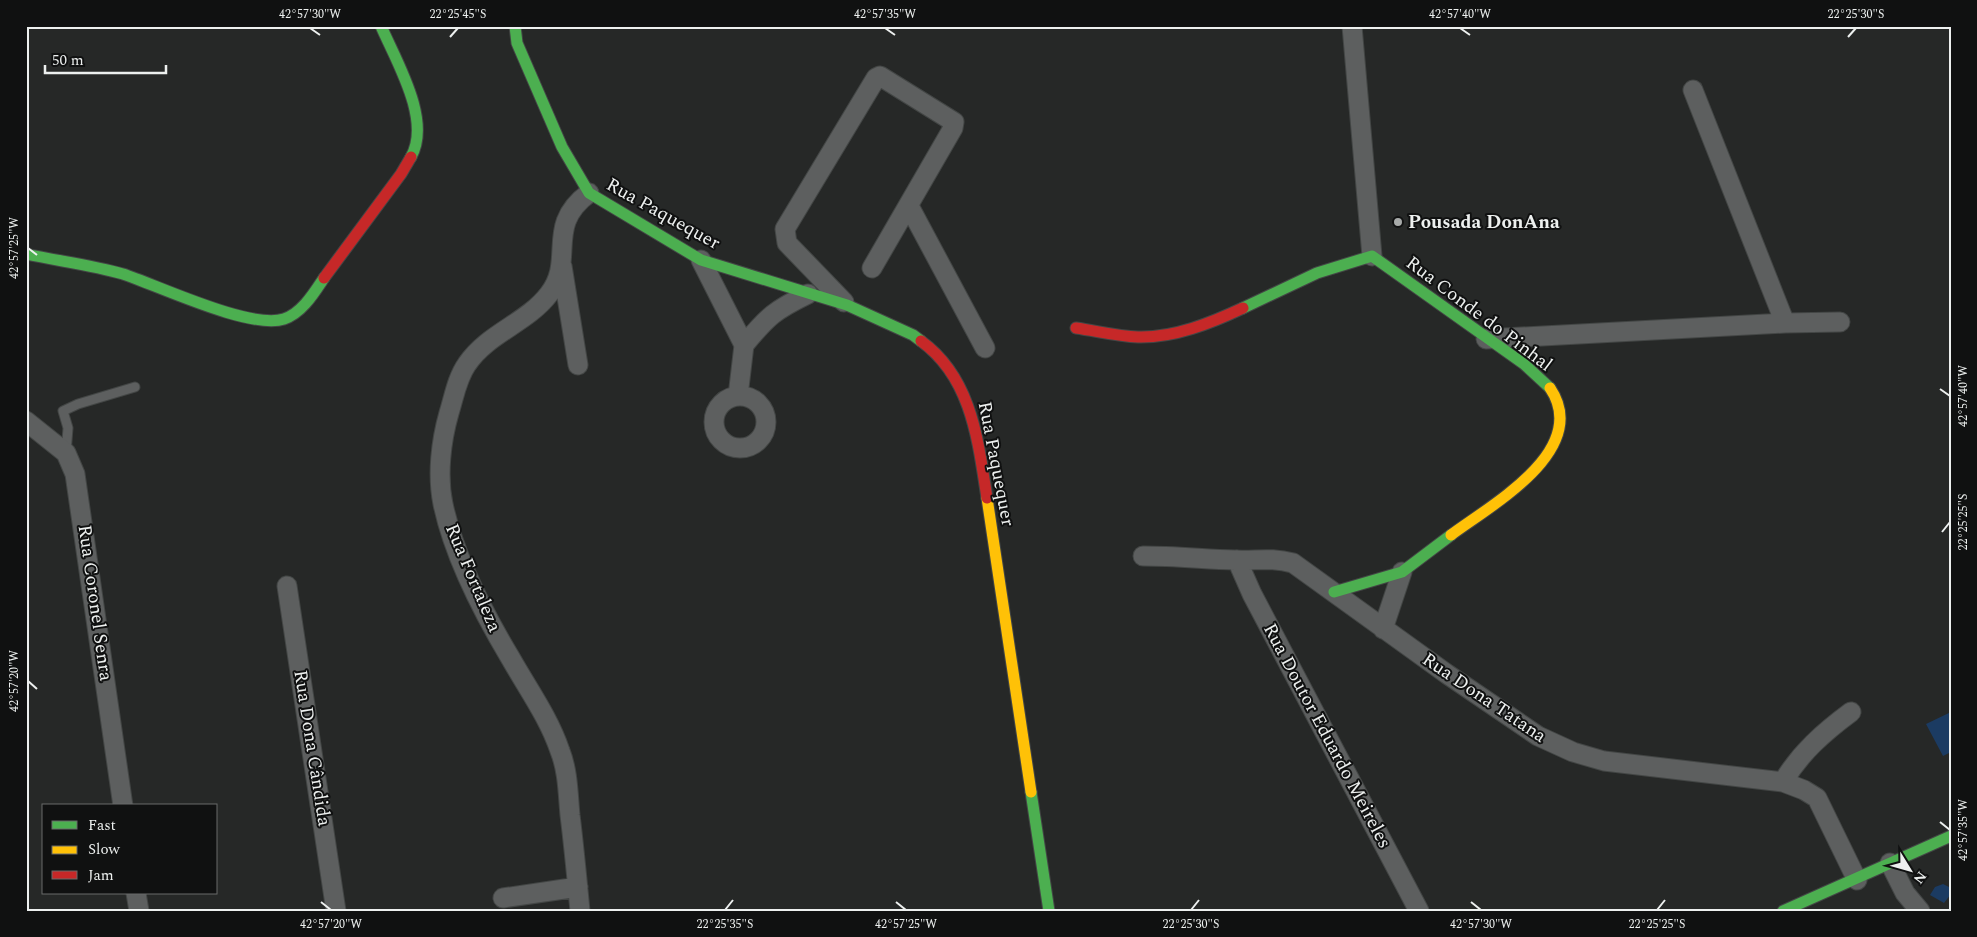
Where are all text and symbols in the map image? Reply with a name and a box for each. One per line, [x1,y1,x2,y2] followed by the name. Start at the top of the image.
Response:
[279,5,341,24] text: 42°57'30"W
[430,5,486,24] text: 22°25'45"S
[854,5,916,24] text: 42°57'35"W
[1429,5,1491,24] text: 42°57'40"W
[1828,5,1884,24] text: 22°25'30"S
[45,42,166,74] scale bar
[52,49,84,72] text: 50 m
[601,171,726,258] street label: Rua Paquequer
[1408,208,1560,237] place label: Pousada DonAna
[1392,216,1404,228] marker: Pousada DonAna
[5,217,24,279] text: 42°57'25"W
[1399,249,1559,379] street label: Rua Conde do Pinhal
[1954,365,1973,427] text: 42°57'40"W
[970,399,1022,529] street label: Rua Paquequer
[1954,494,1973,550] text: 22°25'25"S
[437,519,509,637] street label: Rua Fortaleza
[70,523,120,684] street label: Rua Coronel Senra
[1255,618,1399,854] street label: Rua Doutor Eduardo Meireles
[1416,645,1553,751] street label: Rua Dona Tatana
[5,650,24,712] text: 42°57'20"W
[285,668,339,829] street label: Rua Dona Cândida
[1954,799,1973,861] text: 42°57'35"W
[42,804,218,894] legend
[88,814,116,837] text: Fast
[88,838,120,861] text: Slow
[1884,844,1934,894] north arrow
[88,864,114,887] text: Jam
[1908,867,1932,888] text: N
[300,915,362,934] text: 42°57'20"W
[697,915,753,934] text: 22°25'35"S
[875,915,937,934] text: 42°57'25"W
[1163,915,1219,934] text: 22°25'30"S
[1450,915,1512,934] text: 42°57'30"W
[1629,915,1685,934] text: 22°25'25"S

